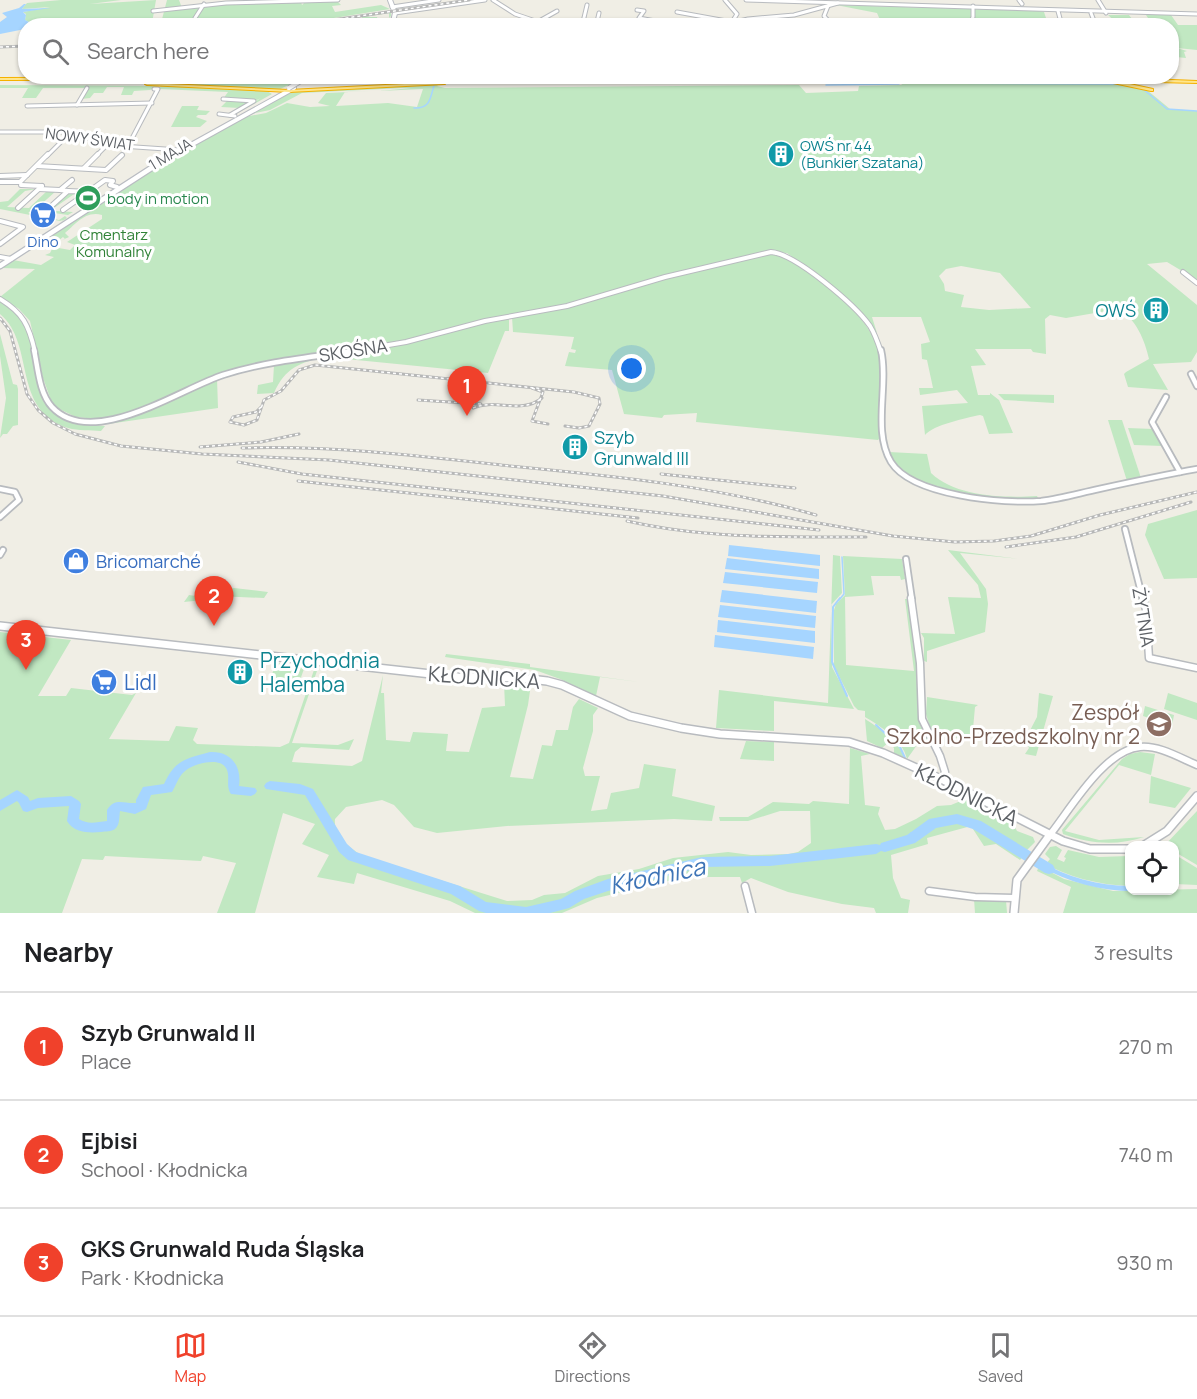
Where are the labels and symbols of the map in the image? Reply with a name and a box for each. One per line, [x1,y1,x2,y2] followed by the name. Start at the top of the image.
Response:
[44,122,136,156] street label: NOWY ŚWIAT
[144,133,196,175] street label: 1 MAJA
[800,135,924,173] place label: OWŚ nr 44 (Bunkier Szatana)
[766,139,796,169] building icon: OWŚ nr 44 (Bunkier Szatana)
[73,183,103,213] sports icon: body in motion
[107,188,209,209] place label: body in motion
[28,200,58,230] supermarket icon: Dino
[76,224,152,262] park label: Cmentarz Komunalny
[27,231,59,252] place label: Dino
[1141,295,1171,325] building icon: OWŚ
[1096,298,1136,322] place label: OWŚ
[317,333,390,367] street label: SKOŚNA
[617,354,646,383] your location
[448,366,486,416] pin: 1
[594,425,689,470] place label: Szyb Grunwald III
[560,432,590,462] building icon: Szyb Grunwald III
[61,546,91,576] shop icon: Bricomarché
[96,549,201,573] place label: Bricomarché
[194,576,234,626] pin: 2
[1127,585,1161,649] street label: ŻYTNIA
[6,620,46,670] pin: 3
[260,646,380,698] place label: Przychodnia Halemba
[225,657,255,687] building icon: Przychodnia Halemba
[427,659,541,695] street label: KŁODNICKA
[89,667,119,697] supermarket icon: Lidl
[124,668,157,696] place label: Lidl
[886,698,1140,750] place label: Zespół Szkolno-Przedszkolny nr 2
[1144,709,1174,739] school or university icon: Zespół Szkolno-Przedszkolny nr 2
[911,756,1023,832] street label: KŁODNICKA
[606,848,709,901] water label: Kłodnica

